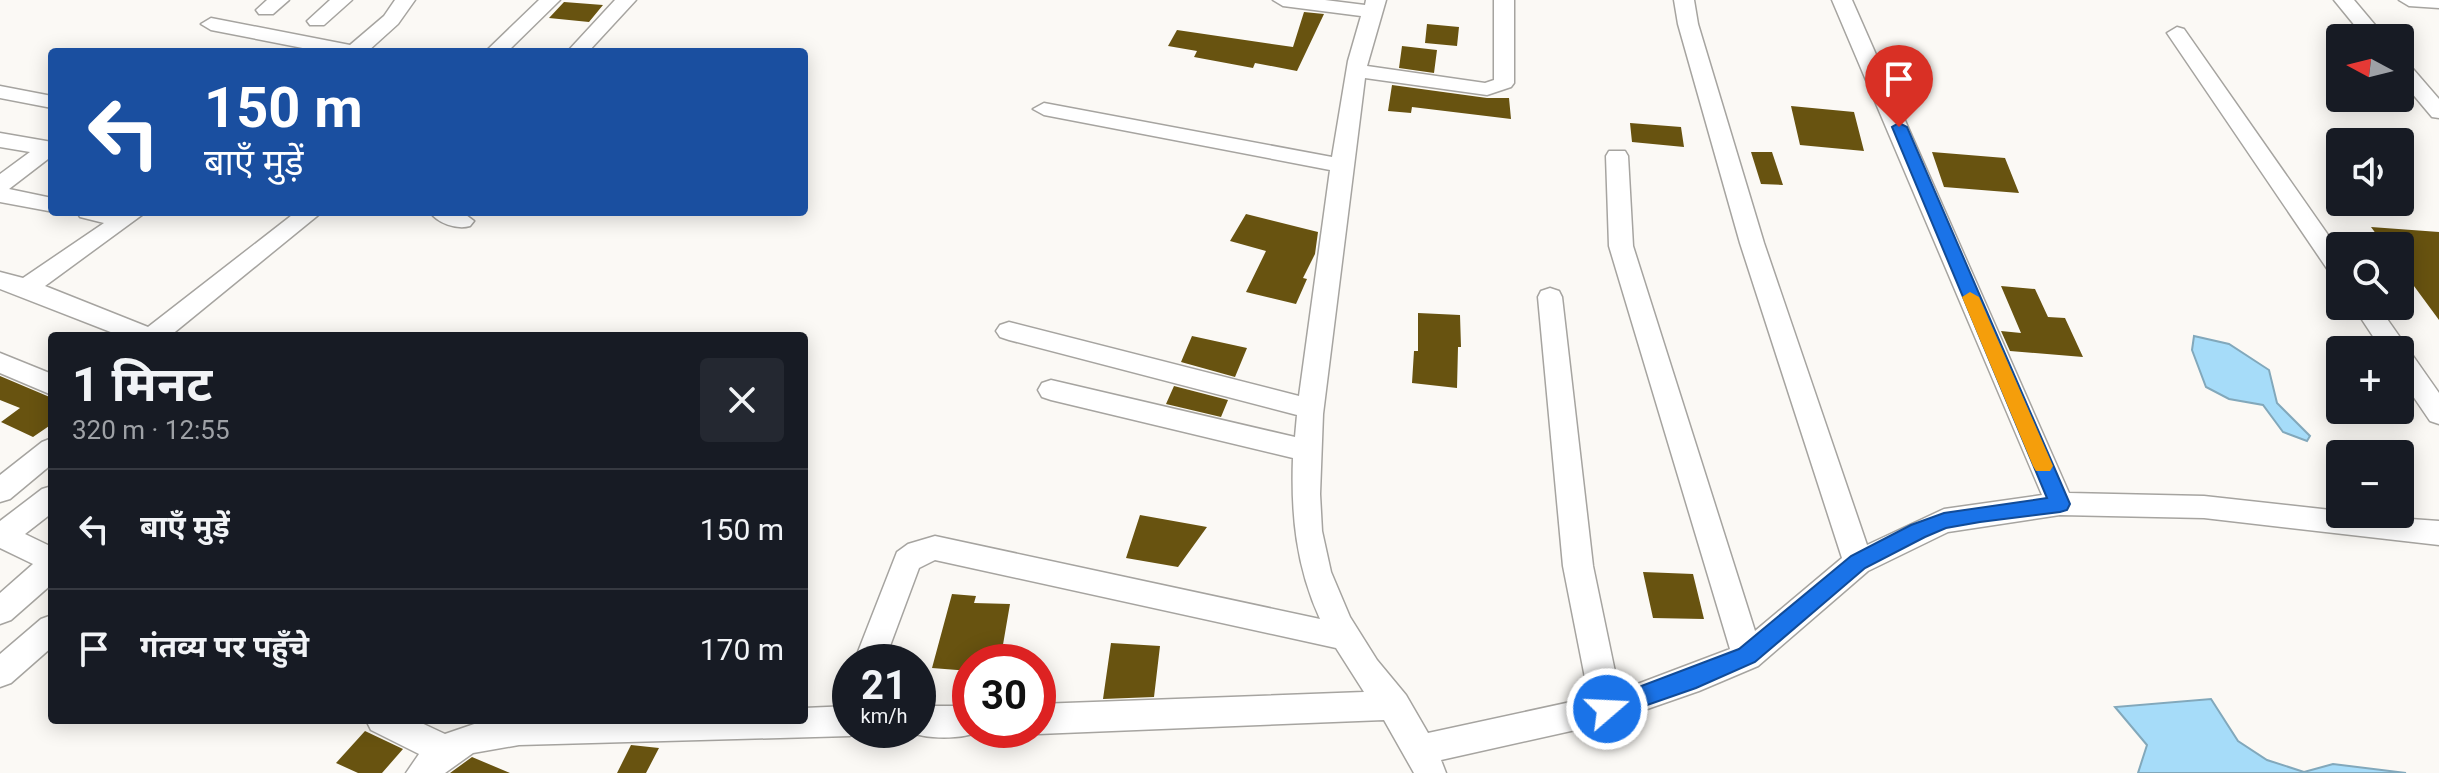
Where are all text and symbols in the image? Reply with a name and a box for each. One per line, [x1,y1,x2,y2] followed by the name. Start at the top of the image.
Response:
[2326,24,2414,112] north arrow
[2326,24,2414,528] map controls
[1865,45,1933,127] pin
[1877,57,1921,101] icon: arrive
[204,75,363,141] text: 150 m
[72,80,176,184] icon: left
[2326,128,2414,216] button: sound
[204,142,304,184] text: बाएँ मुड़ें
[2326,232,2414,320] button: search
[2326,336,2414,424] button: +
[72,356,212,413] text: 1 मिनट
[700,358,784,442] button: close
[72,415,230,445] text: 320 m · 12:55
[2326,440,2414,528] button: −
[72,507,116,551] icon: left
[140,509,230,544] text: बाएँ मुड़ें
[700,512,784,547] text: 150 m
[72,627,116,671] icon: arrive
[140,629,309,664] text: गंतव्य पर पहुँचे
[700,632,784,667] text: 170 m
[952,644,1056,748] speed limit sign: 30
[861,662,907,709] text: 21
[1565,667,1649,751] position arrow
[861,704,907,728] text: km/h

